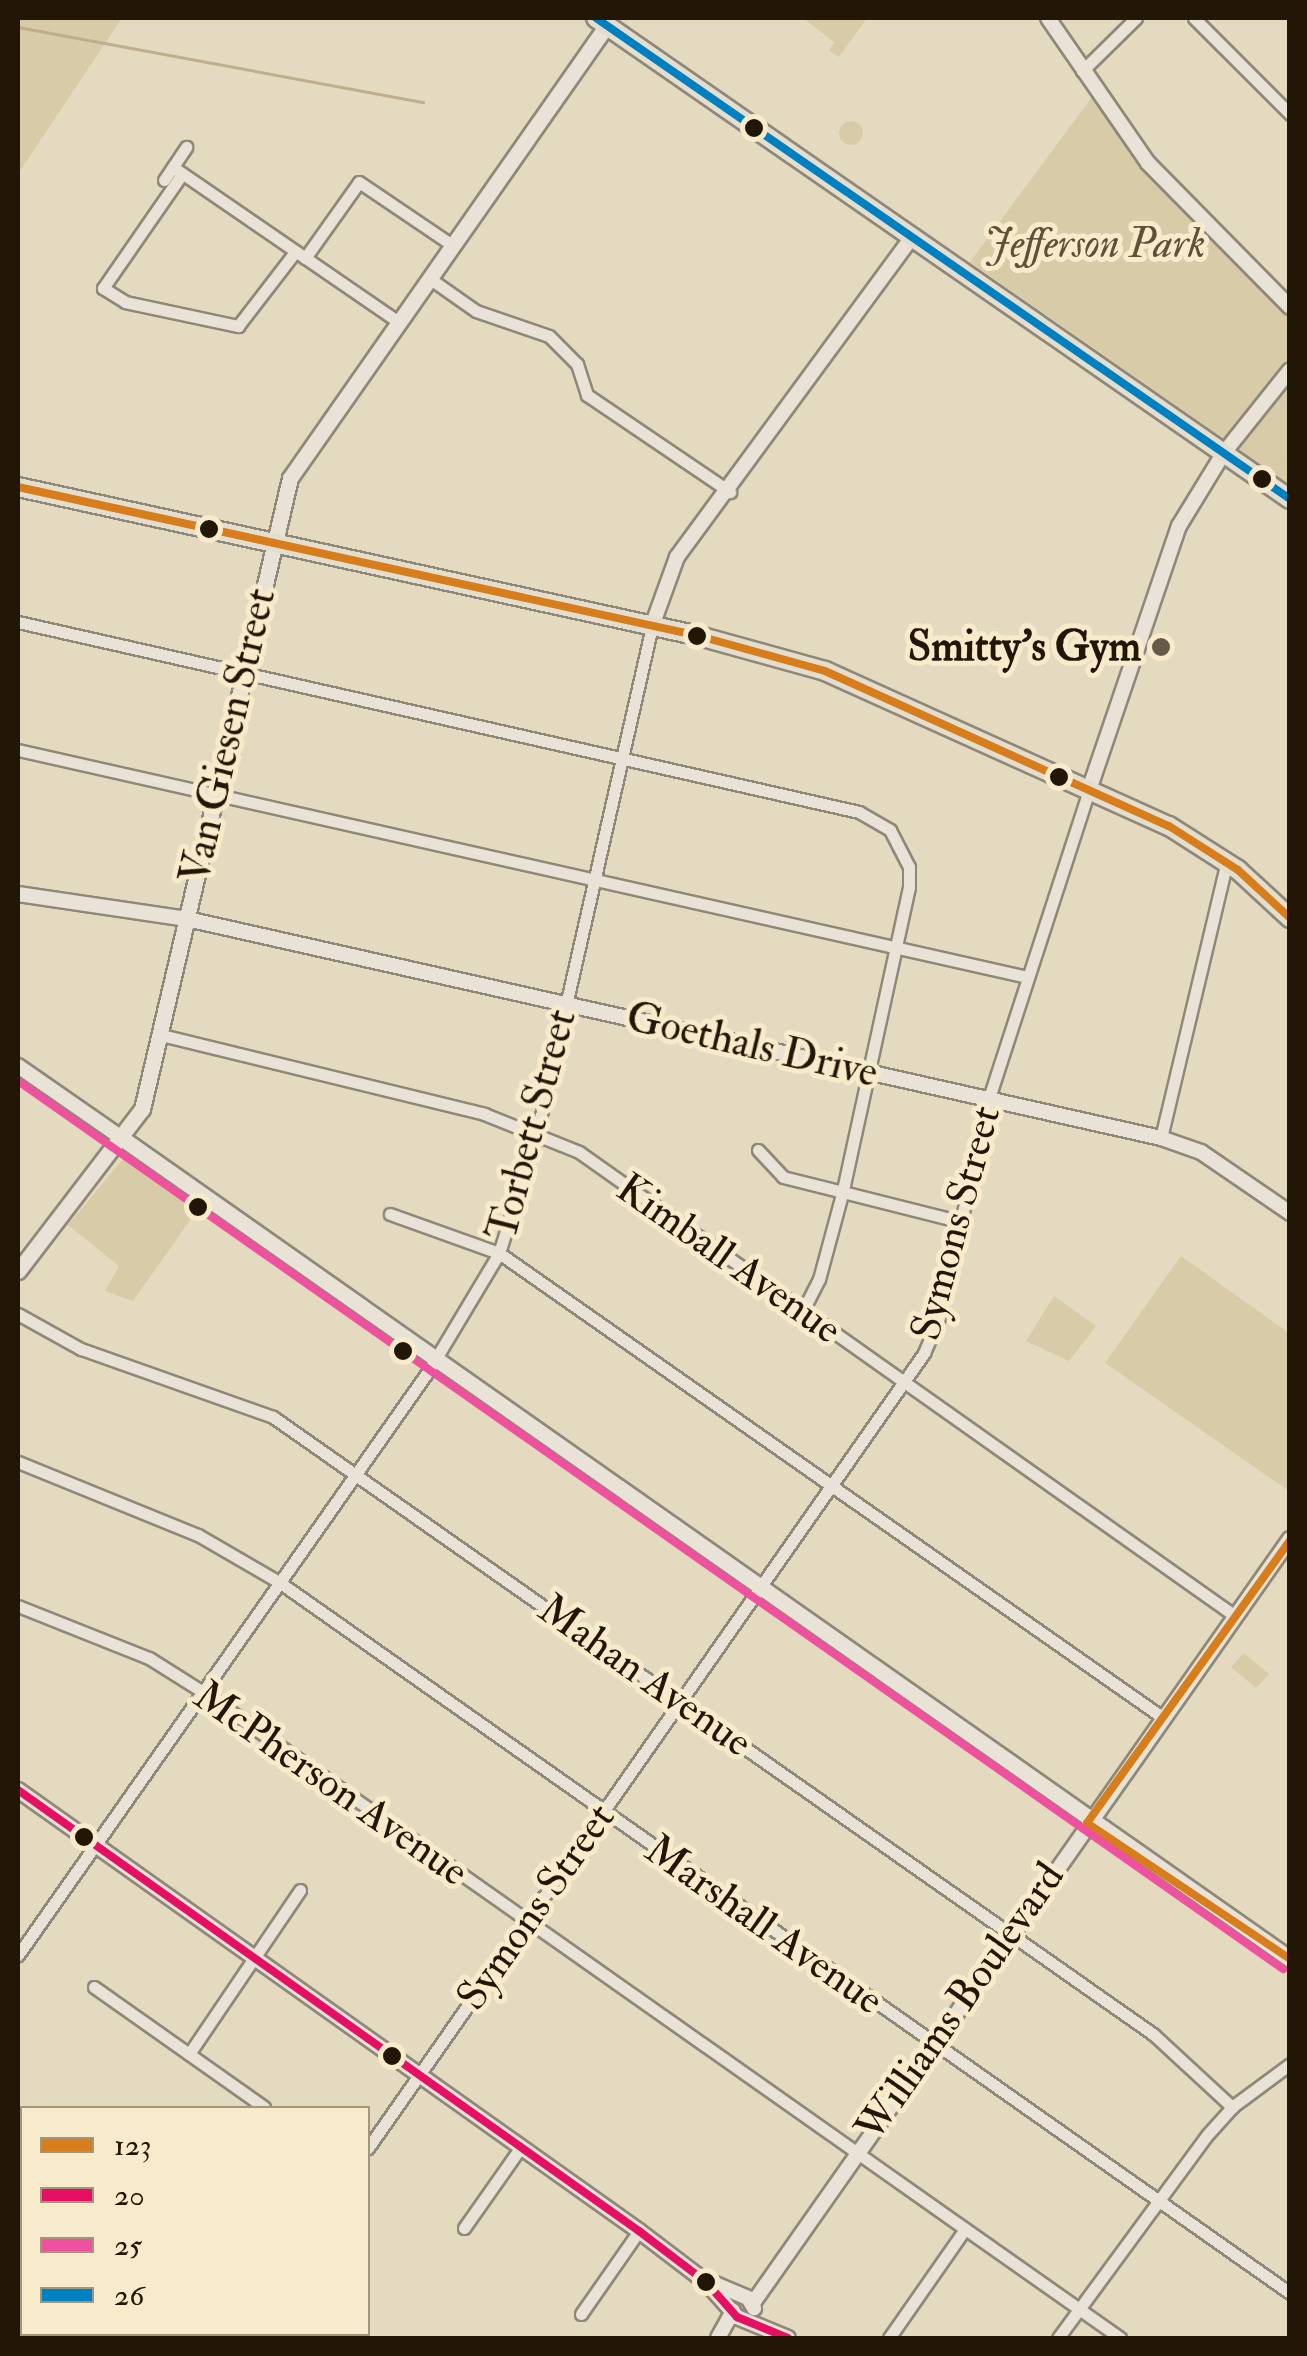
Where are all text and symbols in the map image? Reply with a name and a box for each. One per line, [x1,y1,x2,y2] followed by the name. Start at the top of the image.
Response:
[744,118,764,138] unlabelled marker
[984,219,1206,269] park label: Jefferson Park
[1252,469,1272,489] unlabelled marker
[199,519,219,539] unlabelled marker
[170,583,286,889] street label: Van Giesen Street
[908,622,1141,672] place label: Smitty's Gym
[687,626,707,646] unlabelled marker
[1150,636,1172,658] marker: Smitty's Gym
[1049,767,1069,787] unlabelled marker
[622,992,882,1098] street label: Goethals Drive
[477,1004,587,1246] street label: Torbett Street
[901,1100,1011,1346] street label: Symons Street
[607,1163,851,1355] street label: Kimball Avenue
[188,1197,208,1217] unlabelled marker
[393,1341,413,1361] unlabelled marker
[529,1584,761,1768] street label: Mahan Avenue
[184,1671,478,1897] street label: McPherson Avenue
[446,1794,626,2020] street label: Symons Street
[635,1824,893,2026] street label: Marshall Avenue
[74,1827,94,1847] unlabelled marker
[845,1853,1075,2151] street label: Williams Boulevard
[382,2046,402,2066] unlabelled marker
[20,2106,370,2336] legend
[114,2127,151,2164] text: 123
[114,2177,145,2214] text: 20
[114,2227,142,2264] text: 25
[696,2272,716,2292] unlabelled marker
[114,2277,144,2314] text: 26

